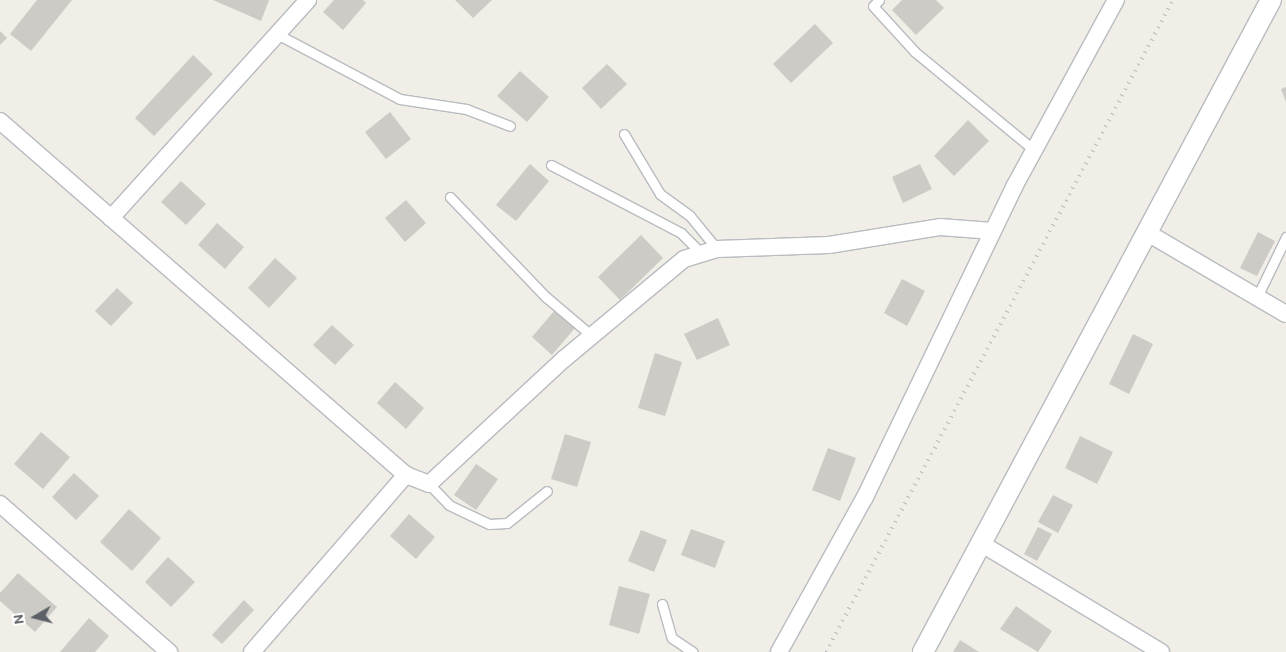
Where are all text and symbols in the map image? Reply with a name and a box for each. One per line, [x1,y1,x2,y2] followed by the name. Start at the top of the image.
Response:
[10,592,60,642] north arrow
[11,613,29,625] text: N

